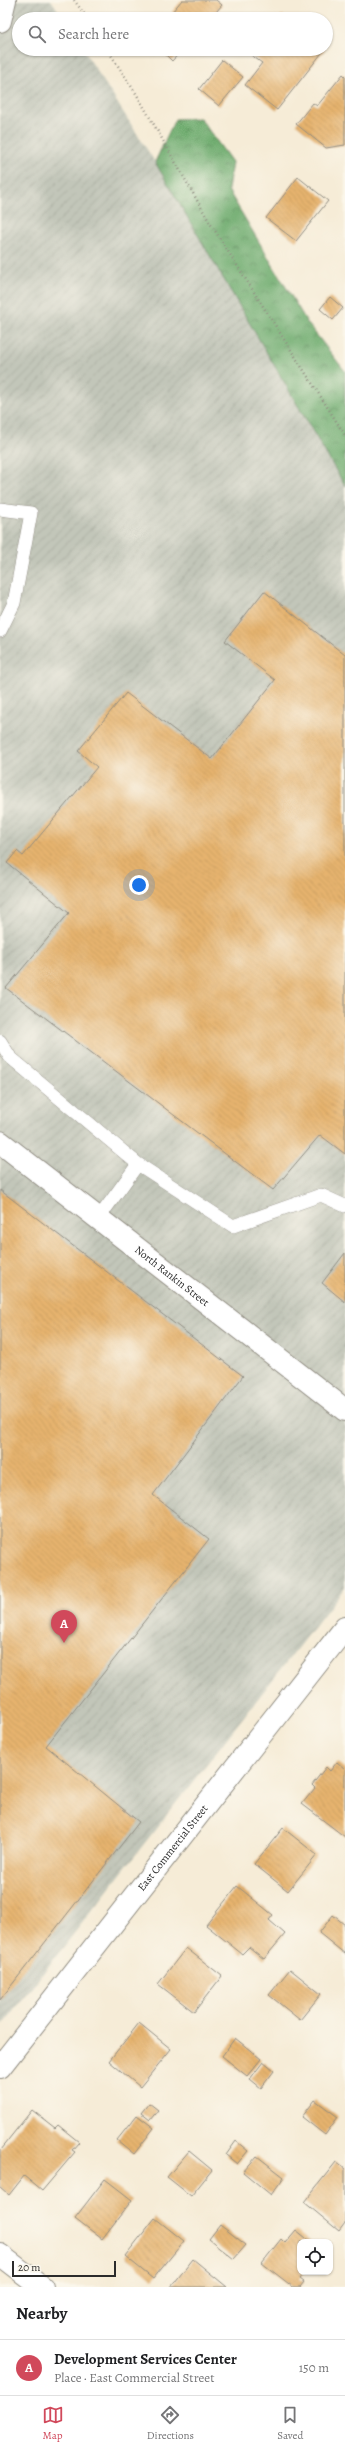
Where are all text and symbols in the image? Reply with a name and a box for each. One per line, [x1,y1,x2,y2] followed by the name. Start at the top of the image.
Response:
[12,12,333,56] search box
[26,23,48,45] icon: search
[58,24,129,44] text: Search here
[129,875,149,895] your location
[132,1242,213,1310] street label: North Rankin Street
[51,1610,77,1643] pin: A
[134,1801,211,1894] street label: East Commercial Street
[297,2239,333,2275] map controls
[297,2239,333,2275] button: locate
[12,2259,116,2278] scale bar
[18,2260,40,2275] text: 20 m
[16,2302,67,2325] text: Nearby
[54,2349,237,2369] text: Development Services Center
[25,2359,33,2376] text: A
[299,2359,329,2376] text: 150 m
[54,2369,214,2386] text: Place · East Commercial Street
[42,2404,64,2443] tab: Map
[147,2404,194,2443] tab: Directions
[277,2404,303,2443] tab: Saved

